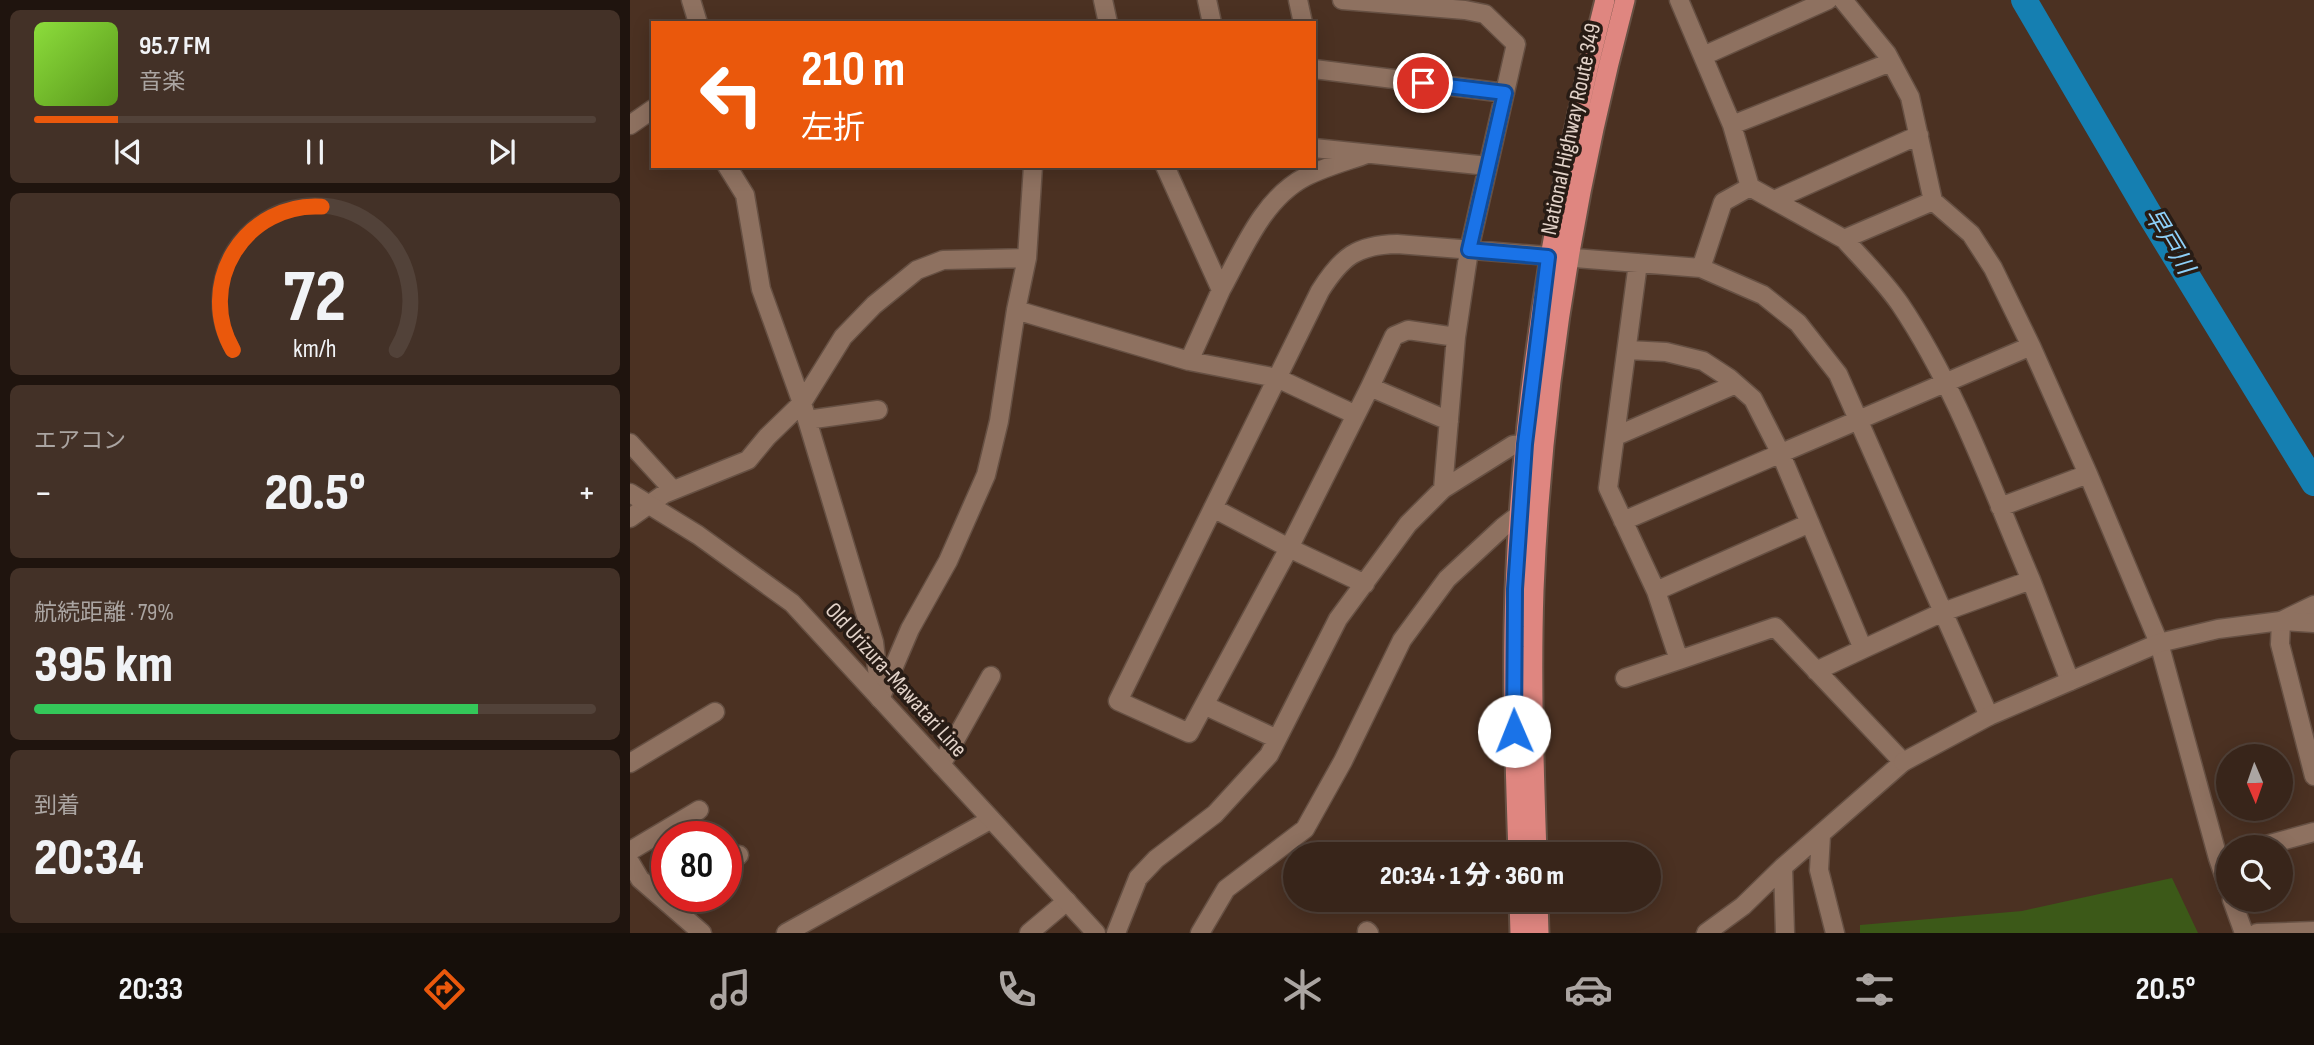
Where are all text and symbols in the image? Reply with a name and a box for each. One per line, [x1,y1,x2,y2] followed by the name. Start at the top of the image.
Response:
[1535,21,1607,237] street label: National Highway Route 349
[139,31,210,62] text: 95.7 FM
[801,41,905,100] text: 210 m
[686,49,777,140] icon: left
[1393,53,1453,113] pin
[1404,64,1442,102] icon: arrive
[139,68,185,96] text: 音楽
[801,109,865,148] text: 左折
[109,133,147,171] icon: previous
[296,133,334,171] icon: pause
[483,133,521,171] icon: next
[2138,203,2202,282] water label: 早戸川
[283,254,347,342] text: 72
[293,334,337,365] text: km/h
[34,427,126,455] text: エアコン
[264,462,366,525] text: 20.5°
[34,471,53,516] text: −
[577,471,596,516] text: +
[819,597,973,763] street label: Old Urizura-Mawatari Line
[34,599,174,627] text: 航続距離 · 79%
[34,634,173,697] text: 395 km
[1477,694,1551,768] position arrow
[2216,744,2292,821] north arrow
[2216,744,2293,912] map controls
[34,792,80,820] text: 到着
[651,821,742,912] speed limit sign: 80
[34,827,144,890] text: 20:34
[2216,835,2293,912] button: search
[1380,861,1564,892] text: 20:34 · 1 分 · 360 m
[420,965,469,1014] icon: directions
[706,965,755,1014] icon: music
[992,965,1041,1014] icon: phone
[1278,965,1327,1014] icon: climate
[1564,965,1613,1014] icon: car
[1850,965,1899,1014] icon: filters
[118,970,183,1009] text: 20:33
[2136,970,2195,1009] text: 20.5°

